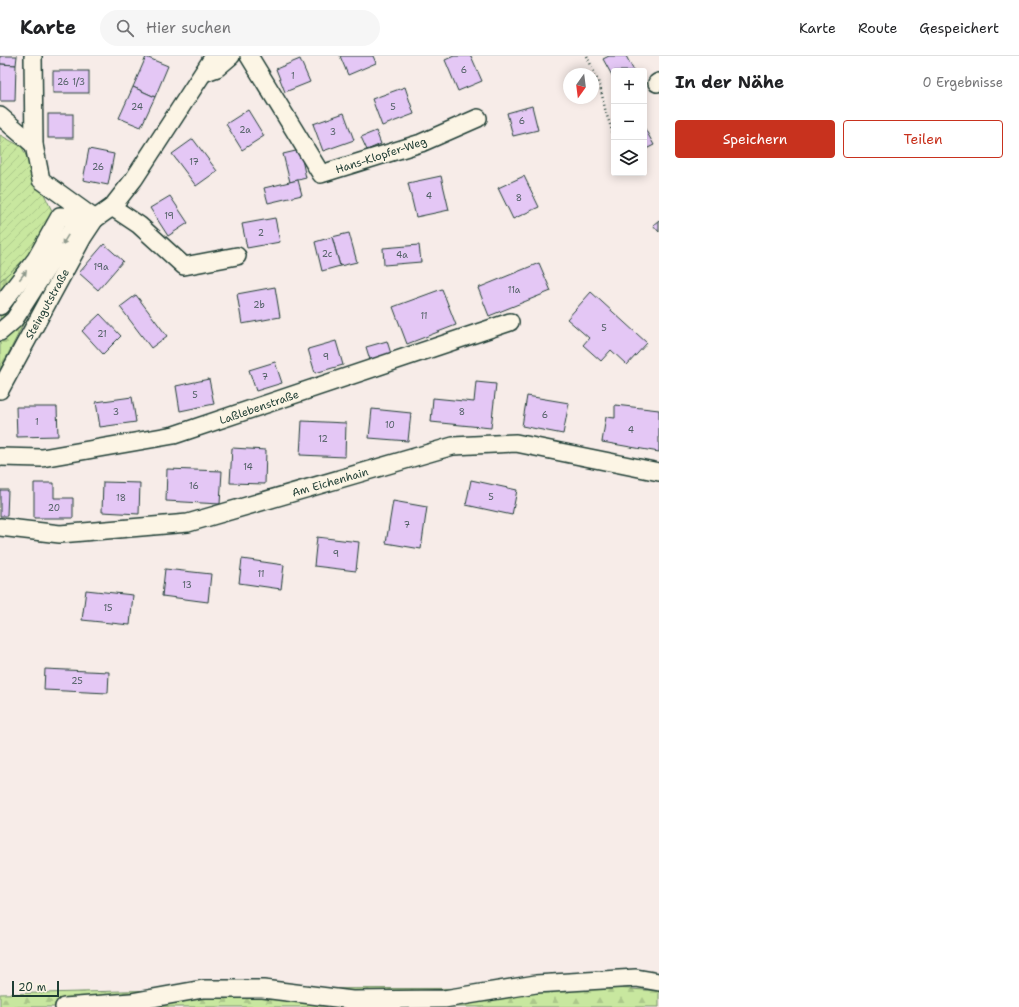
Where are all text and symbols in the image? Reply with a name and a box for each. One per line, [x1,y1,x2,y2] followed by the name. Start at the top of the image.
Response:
[100,10,380,46] search box
[20,15,76,40] text: Karte
[114,17,136,39] icon: search
[146,18,231,38] text: Hier suchen
[799,19,836,37] text: Karte
[858,19,897,37] text: Route
[919,19,999,37] text: Gespeichert
[461,64,467,76] house number: 6
[563,68,599,104] north arrow
[611,68,647,176] map controls
[611,68,647,104] button: +
[291,70,295,82] house number: 1
[675,71,784,93] text: In der Nähe
[923,74,1003,91] text: 0 Ergebnisse
[57,76,85,88] house number: 26 1/3
[131,101,143,113] house number: 24
[390,101,396,113] house number: 5
[611,104,647,140] button: −
[519,115,525,127] house number: 6
[675,120,835,158] button: Speichern
[843,120,1003,158] button: Teilen
[239,124,251,136] house number: 2a
[330,126,336,138] house number: 3
[334,134,429,177] street label: Hans-Klopfer-Weg
[611,140,647,176] button: layers
[189,156,199,168] house number: 17
[92,161,104,173] house number: 26
[426,190,432,202] house number: 4
[516,192,522,204] house number: 8
[164,210,174,222] house number: 19
[258,227,264,239] house number: 2
[61,234,68,246] one-way arrow
[322,248,333,260] house number: 2c
[396,249,408,261] house number: 4a
[93,261,109,273] house number: 19a
[22,266,73,342] street label: Steingutstraße
[19,269,28,280] one-way arrow
[508,284,521,296] house number: 11a
[253,299,265,311] house number: 2b
[420,310,428,322] house number: 11
[601,322,607,334] house number: 5
[97,328,107,340] house number: 21
[323,351,329,363] house number: 9
[262,371,268,383] house number: 7
[217,387,301,428] street label: Laßlebenstraße
[192,389,198,401] house number: 5
[113,406,119,418] house number: 3
[459,406,465,418] house number: 8
[542,409,548,421] house number: 6
[35,416,39,428] house number: 1
[385,419,395,431] house number: 10
[628,424,634,436] house number: 4
[318,433,328,445] house number: 12
[243,461,253,473] house number: 14
[290,464,370,501] street label: Am Eichenhain
[189,480,199,492] house number: 16
[488,491,494,503] house number: 5
[116,492,126,504] house number: 18
[48,502,60,514] house number: 20
[404,519,410,531] house number: 7
[333,548,339,560] house number: 9
[257,568,265,580] house number: 11
[182,579,192,591] house number: 13
[103,602,113,614] house number: 15
[71,675,83,687] house number: 25
[12,979,59,998] scale bar
[18,980,46,995] text: 20 m

